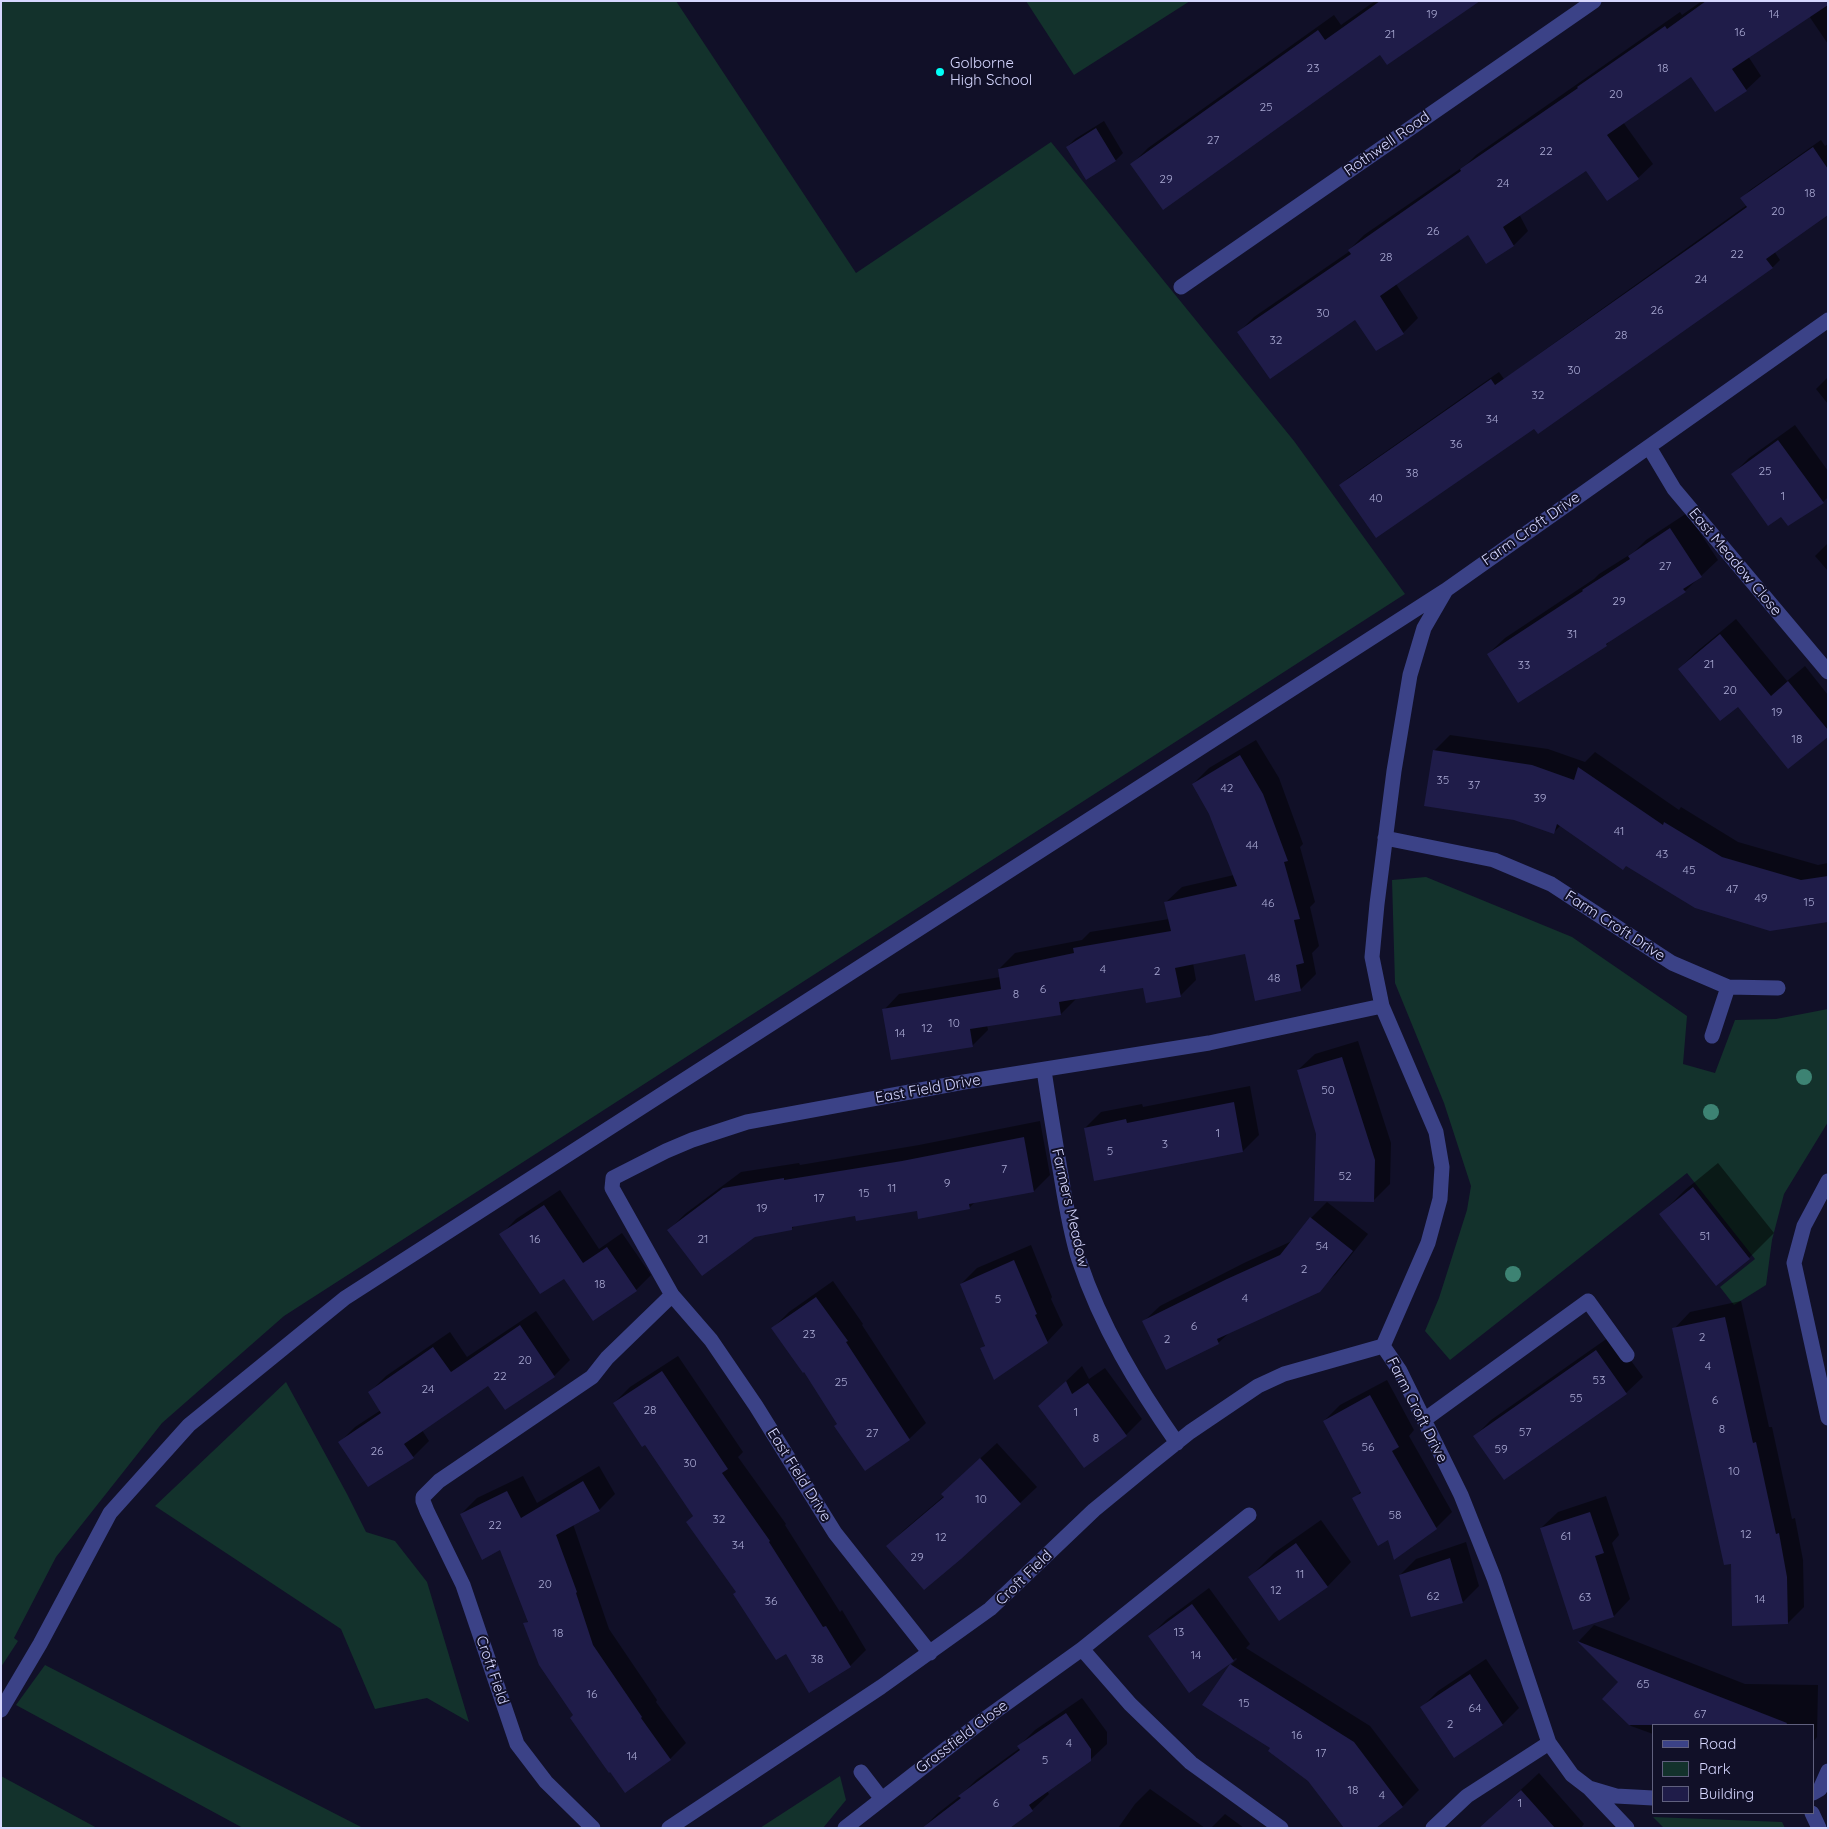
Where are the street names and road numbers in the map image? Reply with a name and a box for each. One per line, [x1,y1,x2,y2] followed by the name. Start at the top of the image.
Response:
[1341,108,1433,180] street label: Rothwell Road
[1478,488,1584,570] street label: Farm Croft Drive
[1685,504,1785,620] street label: East Meadow Close
[1562,887,1668,965] street label: Farm Croft Drive
[874,1071,982,1107] street label: East Field Drive
[1048,1147,1092,1269] street label: Farmers Meadow
[1383,1354,1451,1466] street label: Farm Croft Drive
[763,1425,835,1525] street label: East Field Drive
[992,1547,1056,1609] street label: Croft Field
[472,1633,512,1707] street label: Croft Field
[912,1697,1012,1777] street label: Grassfield Close

